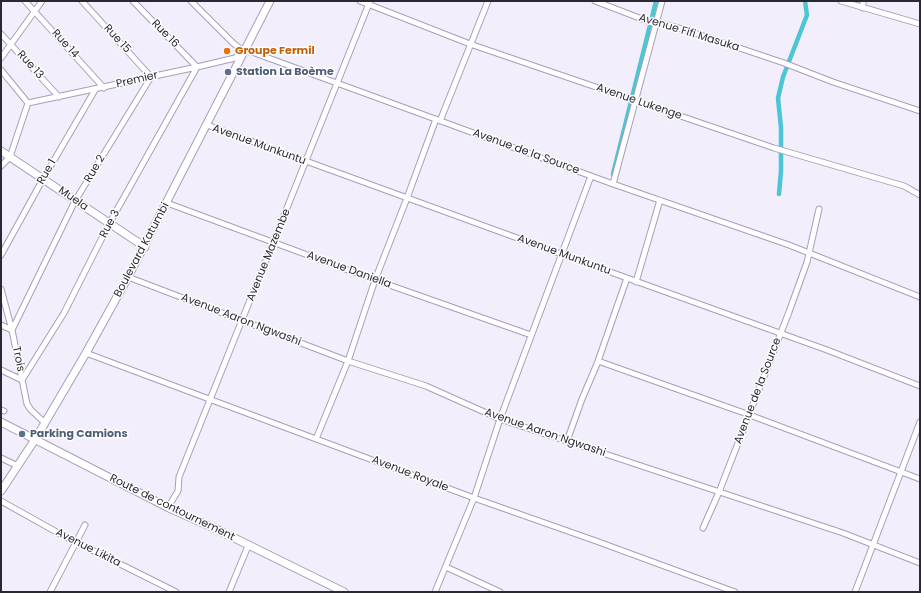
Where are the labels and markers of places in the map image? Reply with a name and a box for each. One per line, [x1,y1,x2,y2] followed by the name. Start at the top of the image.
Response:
[235,44,315,58] place label: Groupe Fermil
[222,46,232,56] marker: Groupe Fermil
[236,65,334,79] place label: Station La Boème
[223,67,233,77] marker: Station La Boème
[30,427,128,441] place label: Parking Camions
[17,429,27,439] marker: Parking Camions

